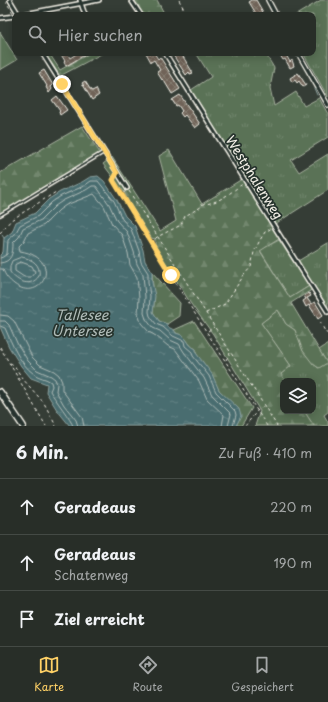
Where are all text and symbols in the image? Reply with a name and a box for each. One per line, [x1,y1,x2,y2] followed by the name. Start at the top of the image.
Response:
[12,12,316,56] search box
[26,23,48,45] icon: search
[58,23,143,46] text: Hier suchen
[53,75,71,93] route end
[222,132,288,222] street label: Westphalenweg
[162,266,180,284] route start
[52,304,114,341] water label: Tallesee Untersee
[280,378,316,414] map controls
[280,378,316,414] button: layers
[16,439,68,465] text: 6 Min.
[218,443,312,462] text: Zu Fuß · 410 m
[54,495,136,518] text: Geradeaus
[16,496,38,518] icon: ahead
[270,497,312,516] text: 220 m
[54,542,136,565] text: Geradeaus
[16,552,38,574] icon: ahead
[273,553,312,572] text: 190 m
[54,565,129,584] text: Schatenweg
[54,607,145,630] text: Ziel erreicht
[16,608,38,630] icon: arrive
[34,654,64,695] tab: Karte
[133,654,163,695] tab: Route
[231,654,294,695] tab: Gespeichert

